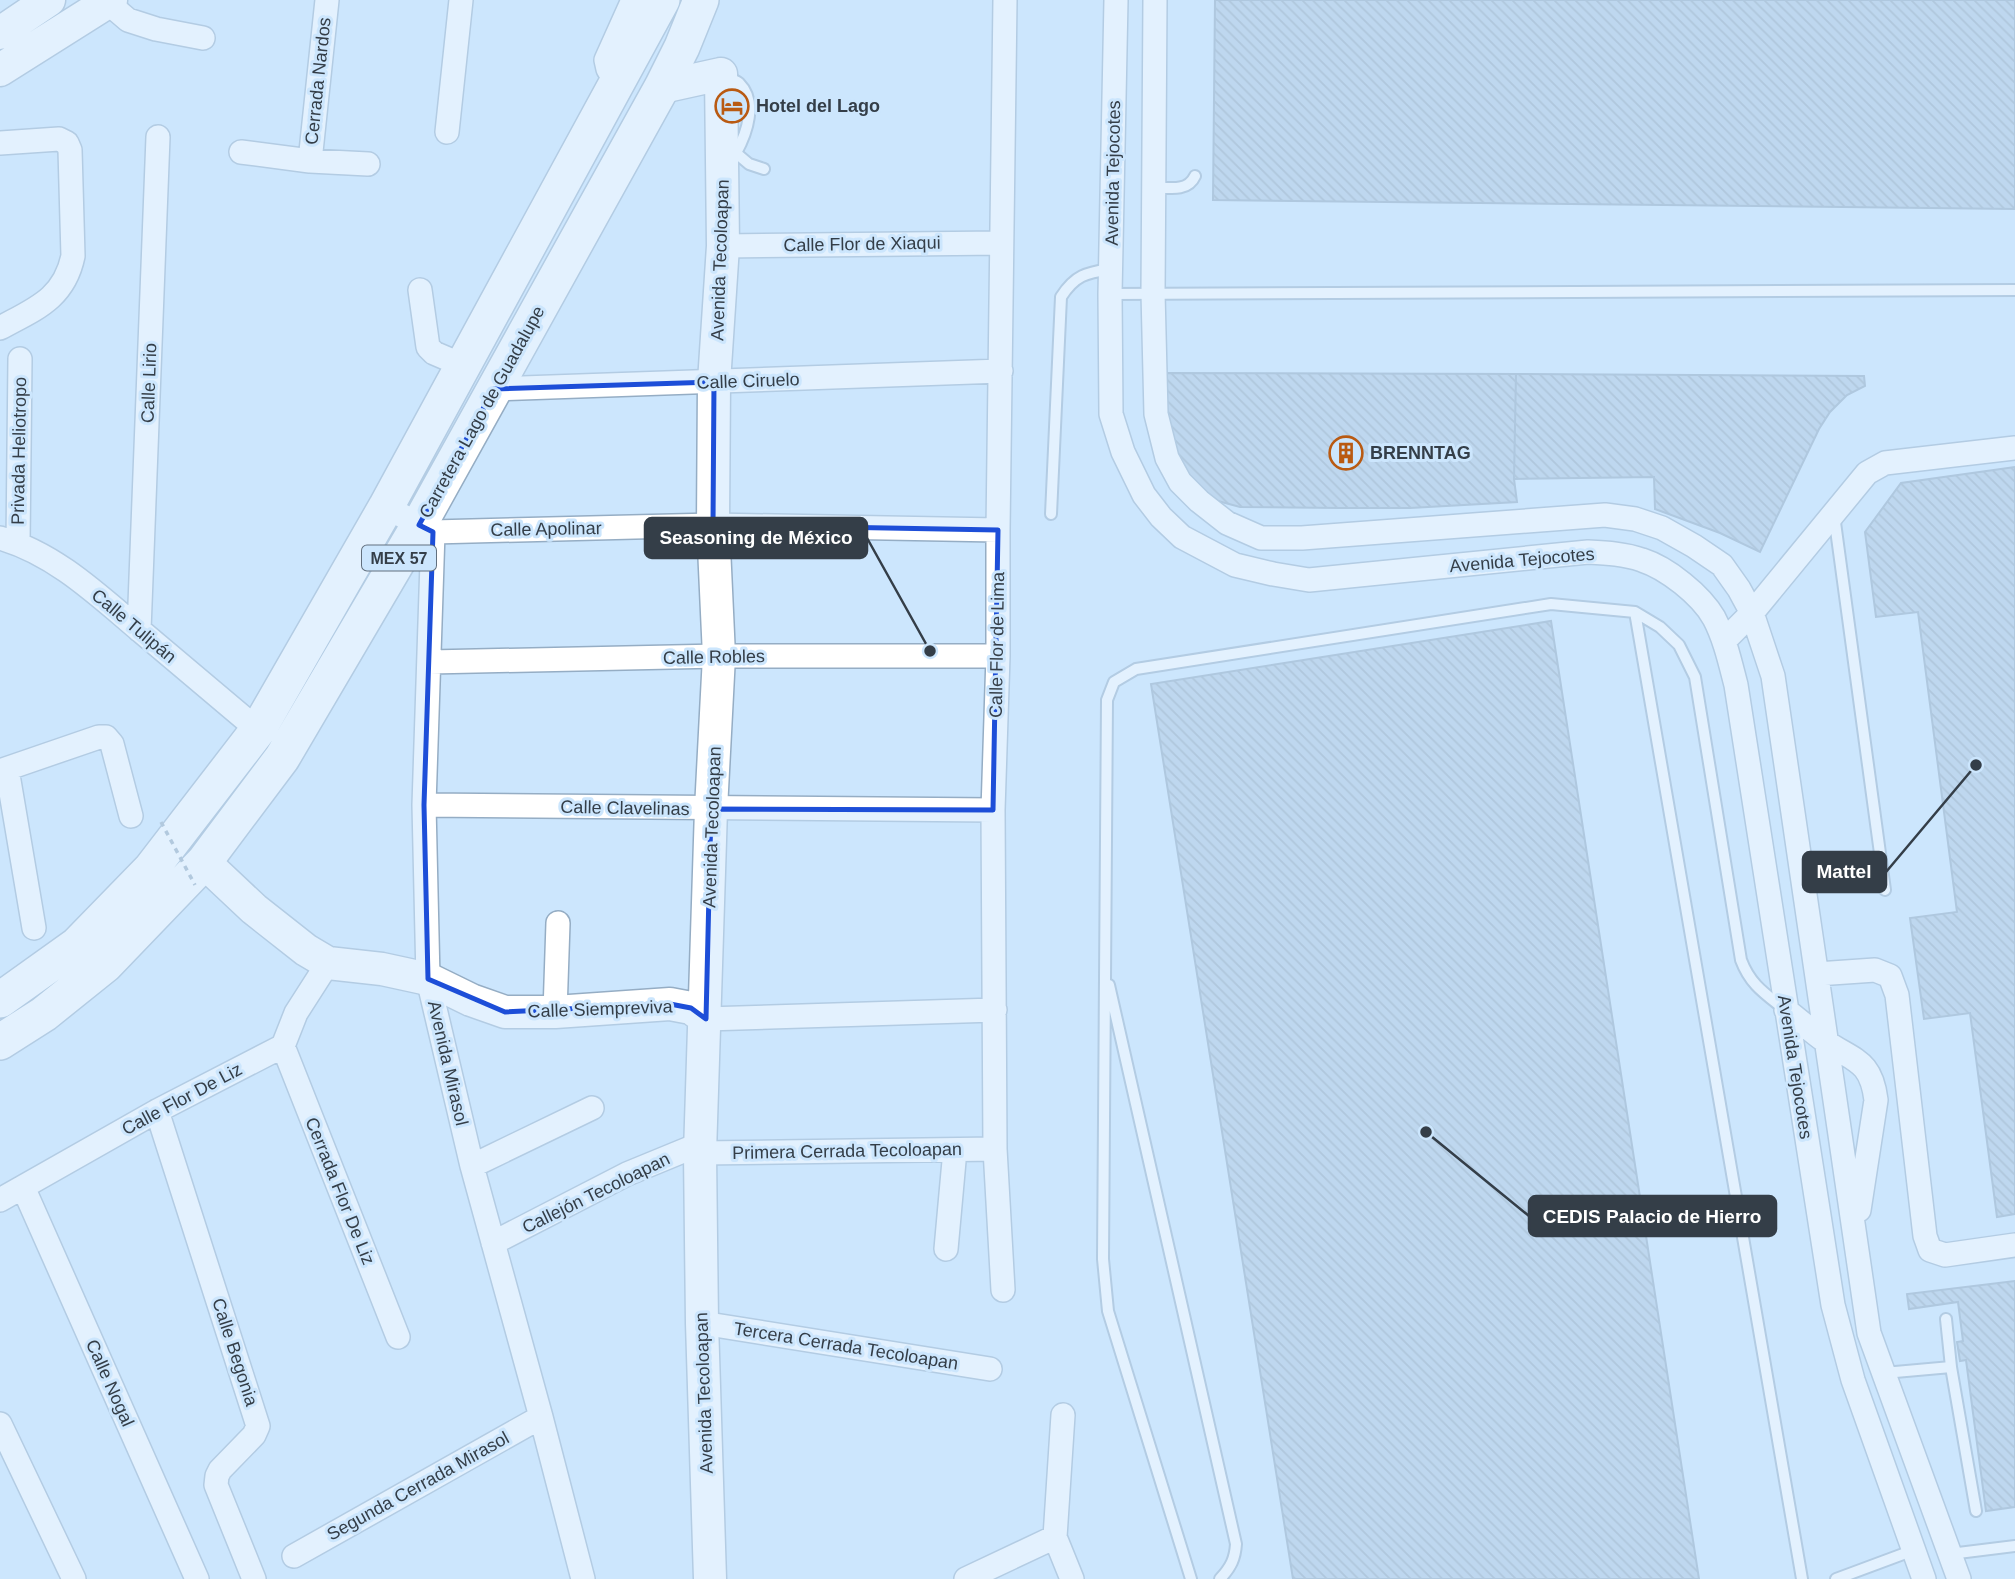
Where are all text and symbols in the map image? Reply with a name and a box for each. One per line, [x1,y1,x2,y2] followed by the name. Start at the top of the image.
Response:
[301,16,335,146] street label: Cerrada Nardos
[713,87,751,125] hotel icon: Hotel del Lago
[756,96,880,116] place label: Hotel del Lago
[1102,100,1124,246] street label: Avenida Tejocotes
[707,179,733,341] street label: Avenida Tecoloapan
[783,233,941,255] street label: Calle Flor de Xiaqui
[415,303,549,521] street label: Carretera Lago de Guadalupe
[138,343,160,423] street label: Calle Lirio
[696,369,800,393] street label: Calle Ciruelo
[8,377,30,525] street label: Privada Heliotropo
[1327,434,1365,472] building icon: BRENNTAG
[1370,443,1471,463] place label: BRENNTAG
[490,518,602,540] street label: Calle Apolinar
[645,518,867,558] callout: Seasoning de México
[659,527,853,548] text: Seasoning de México
[1449,544,1595,576] street label: Avenida Tejocotes
[362,545,436,570] road number: MEX 57
[986,571,1008,718] street label: Calle Flor de Lima
[88,585,180,667] street label: Calle Tulipán
[663,646,765,668] street label: Calle Robles
[699,746,725,908] street label: Avenida Tecoloapan
[560,797,690,819] street label: Calle Clavelinas
[1803,852,1886,892] callout: Mattel
[1817,861,1871,882] text: Mattel
[1774,994,1816,1140] street label: Avenida Tejocotes
[527,996,674,1022] street label: Calle Siempreviva
[424,999,472,1127] street label: Avenida Mirasol
[119,1059,245,1139] street label: Calle Flor De Liz
[301,1114,379,1268] street label: Cerrada Flor De Liz
[732,1139,962,1163] street label: Primera Cerrada Tecoloapan
[519,1149,673,1237] street label: Callejón Tecoloapan
[1529,1196,1776,1236] callout: CEDIS Palacio de Hierro
[1543,1206,1761,1227] text: CEDIS Palacio de Hierro
[208,1296,262,1409] street label: Calle Begonia
[691,1312,717,1474] street label: Avenida Tecoloapan
[732,1318,960,1374] street label: Tercera Cerrada Tecoloapan
[82,1336,138,1430] street label: Calle Nogal
[323,1428,513,1544] street label: Segunda Cerrada Mirasol

